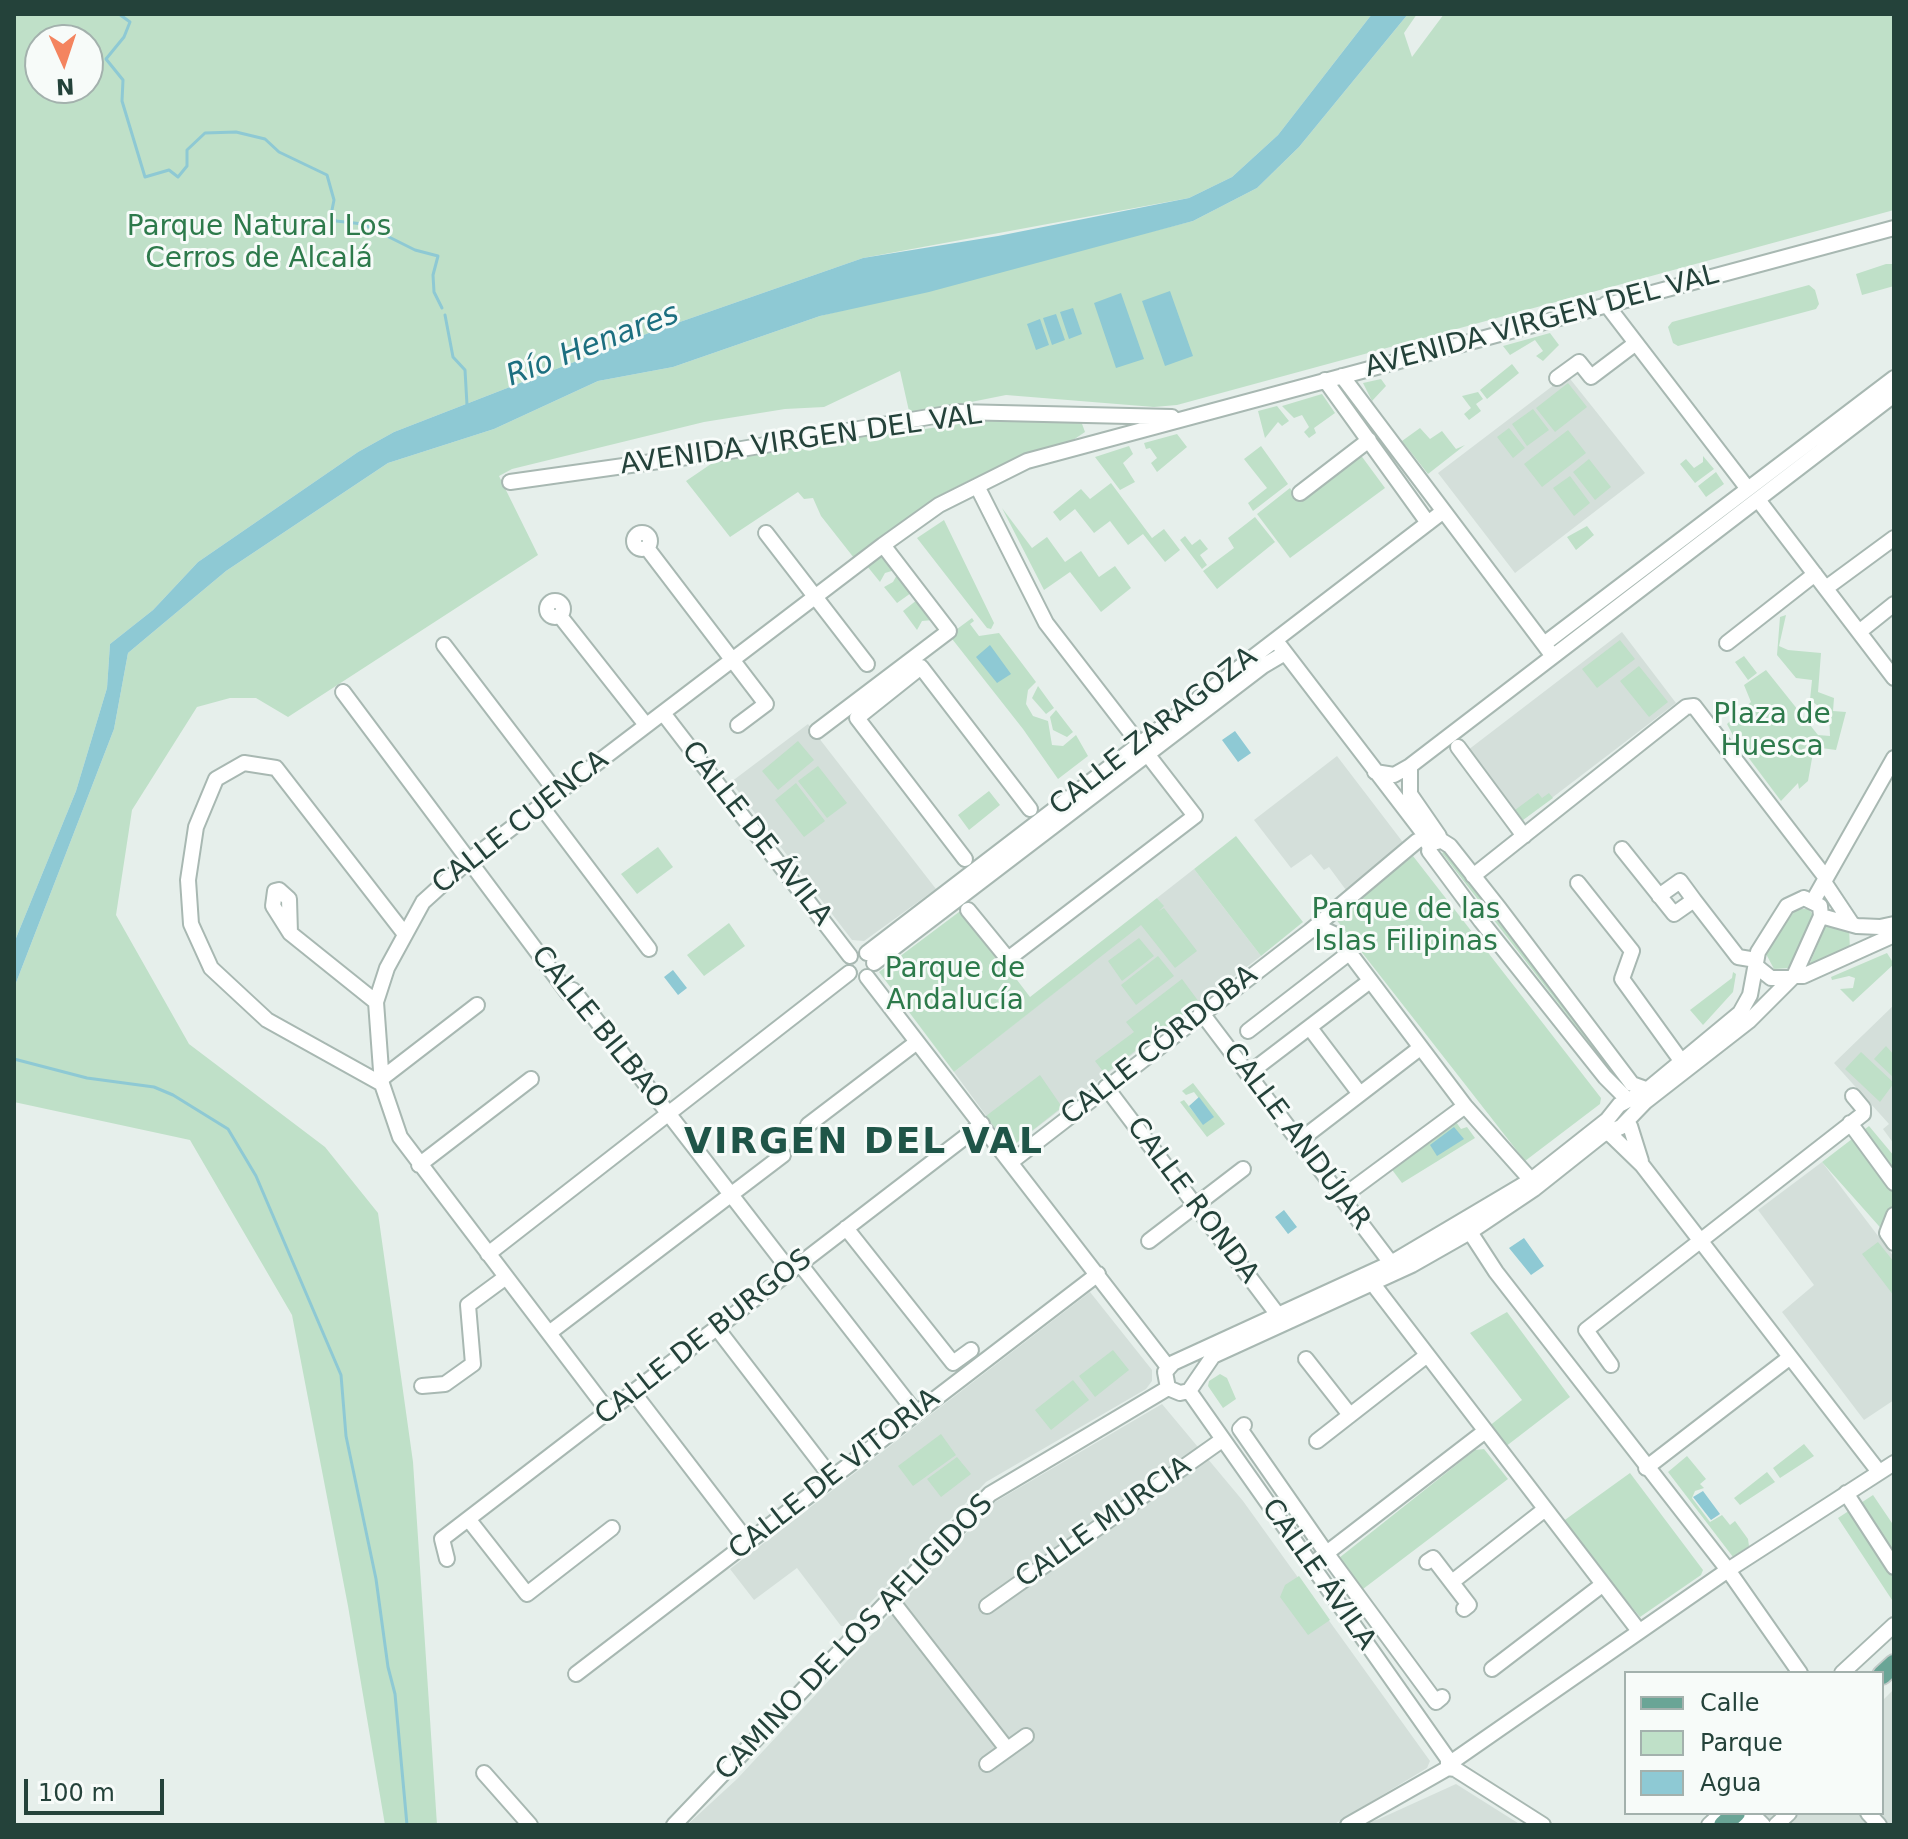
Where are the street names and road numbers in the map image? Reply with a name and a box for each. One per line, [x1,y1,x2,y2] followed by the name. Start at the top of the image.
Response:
[1362,259,1722,385] street label: AVENIDA VIRGEN DEL VAL
[618,399,984,483] street label: AVENIDA VIRGEN DEL VAL
[1044,641,1264,823] street label: CALLE ZARAGOZA
[674,735,838,933] street label: CALLE DE ÁVILA
[426,744,616,902] street label: CALLE CUENCA
[523,940,675,1116] street label: CALLE BILBAO
[1055,959,1265,1133] street label: CALLE CÓRDOBA
[1215,1037,1377,1237] street label: CALLE ANDÚJAR
[1119,1111,1265,1291] street label: CALLE RONDA
[589,1243,819,1433] street label: CALLE DE BURGOS
[723,1382,947,1568] street label: CALLE DE VITORIA
[1010,1450,1198,1596] street label: CALLE MURCIA
[709,1488,1001,1788] street label: CAMINO DE LOS AFLIGIDOS
[1254,1493,1382,1657] street label: CALLE ÁVILA

